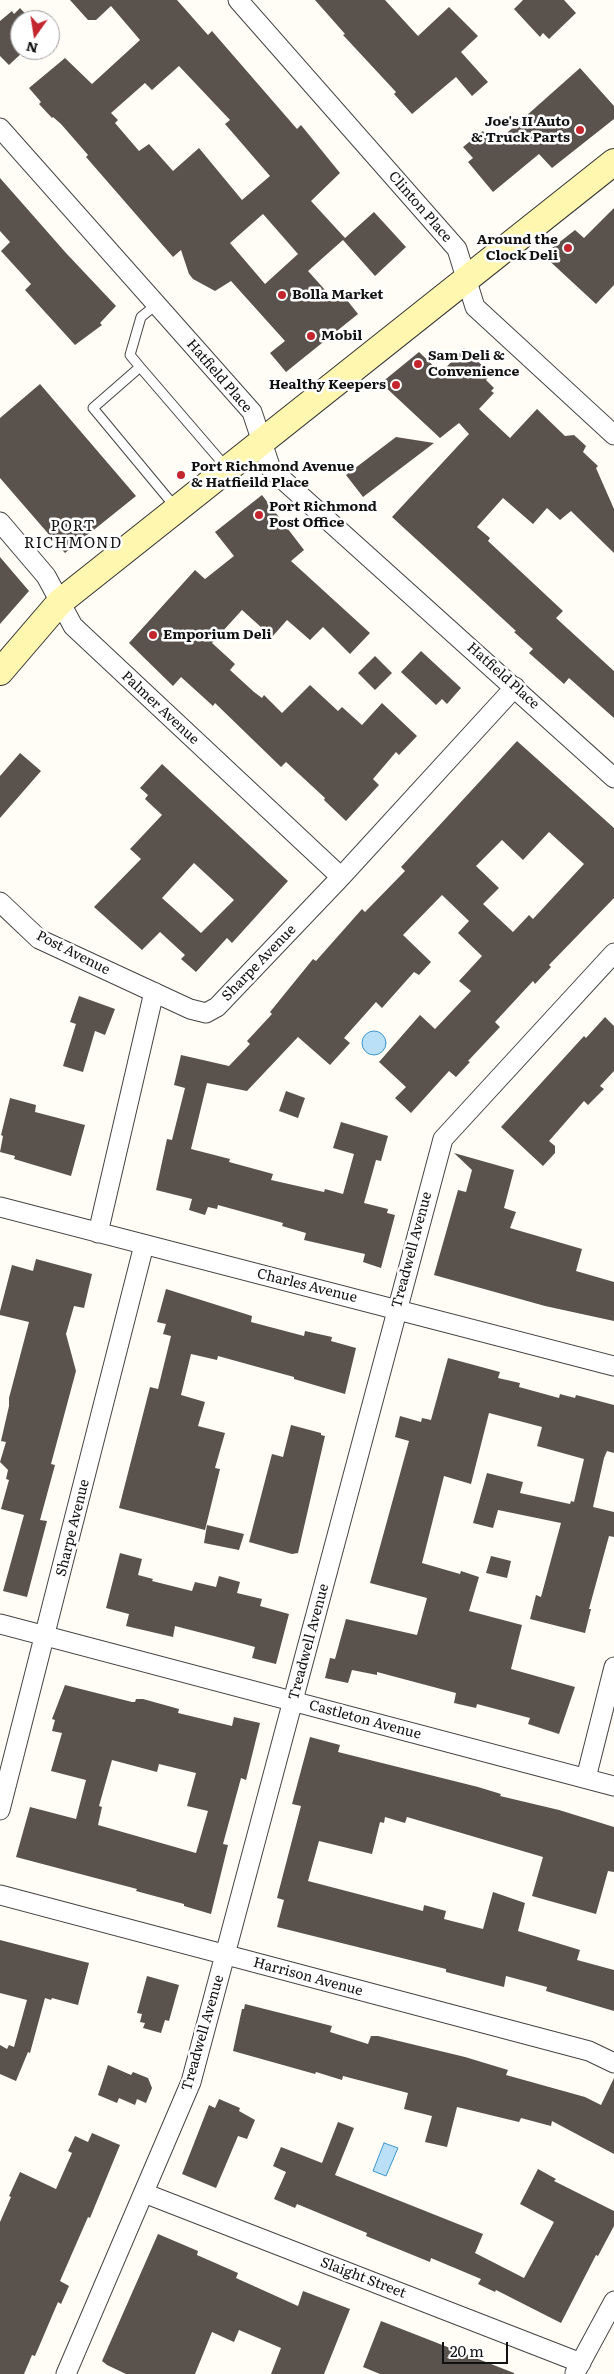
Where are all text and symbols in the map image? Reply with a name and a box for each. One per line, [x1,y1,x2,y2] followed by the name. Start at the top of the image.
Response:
[10,10,60,60] north arrow
[24,38,40,60] text: N
[471,114,570,146] place label: Joe's II Auto & Truck Parts
[574,124,586,136] marker: Joe's II Auto & Truck Parts
[385,168,455,246] street label: Clinton Place
[477,232,558,264] place label: Around the Clock Deli
[562,242,574,254] marker: Around the Clock Deli
[292,287,383,303] place label: Bolla Market
[276,289,288,301] marker: Bolla Market
[321,328,362,344] place label: Mobil
[305,330,317,342] marker: Mobil
[183,336,255,416] street label: Hatfield Place
[428,348,519,381] place label: Sam Deli & Convenience
[412,358,424,370] marker: Sam Deli & Convenience
[269,377,386,393] place label: Healthy Keepers
[390,379,402,391] marker: Healthy Keepers
[191,459,354,492] place label: Port Richmond Avenue & Hatfieild Place
[175,469,187,481] marker: Port Richmond Avenue & Hatfieild Place
[269,499,377,532] place label: Port Richmond Post Office
[253,509,265,521] marker: Port Richmond Post Office
[23,518,123,553] district label: PORT RICHMOND
[163,627,272,643] place label: Emporium Deli
[147,629,159,641] marker: Emporium Deli
[463,639,543,713] street label: Hatfield Place
[118,668,202,748] street label: Palmer Avenue
[218,921,300,1005] street label: Sharpe Avenue
[33,927,113,979] street label: Post Avenue
[388,1190,436,1310] street label: Treadwell Avenue
[255,1265,359,1307] street label: Charles Avenue
[53,1478,93,1578] street label: Sharpe Avenue
[285,1582,333,1702] street label: Treadwell Avenue
[307,1697,423,1743] street label: Castleton Avenue
[251,1954,365,2000] street label: Harrison Avenue
[178,1973,228,2093] street label: Treadwell Avenue
[318,2254,408,2302] street label: Slaight Street
[444,2332,510,2364] scale bar
[450,2339,484,2362] text: 20 m

